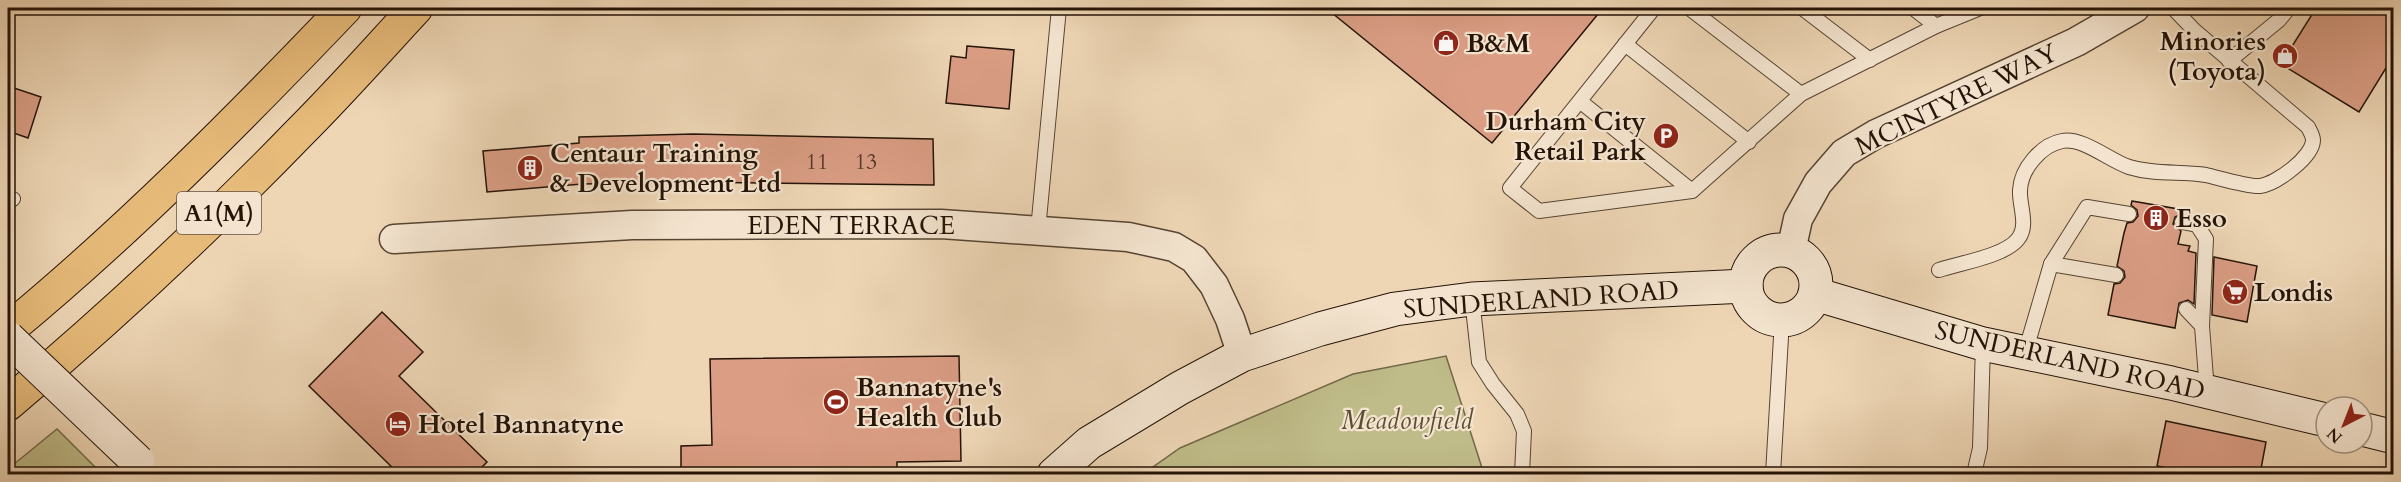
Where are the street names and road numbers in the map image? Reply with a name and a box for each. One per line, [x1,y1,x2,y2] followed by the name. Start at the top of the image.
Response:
[1849,35,2064,164] street label: MCINTYRE WAY
[177,192,261,234] road number: A1(M)
[747,208,955,243] street label: EDEN TERRACE
[1402,272,1680,327] street label: SUNDERLAND ROAD
[1931,312,2208,409] street label: SUNDERLAND ROAD

